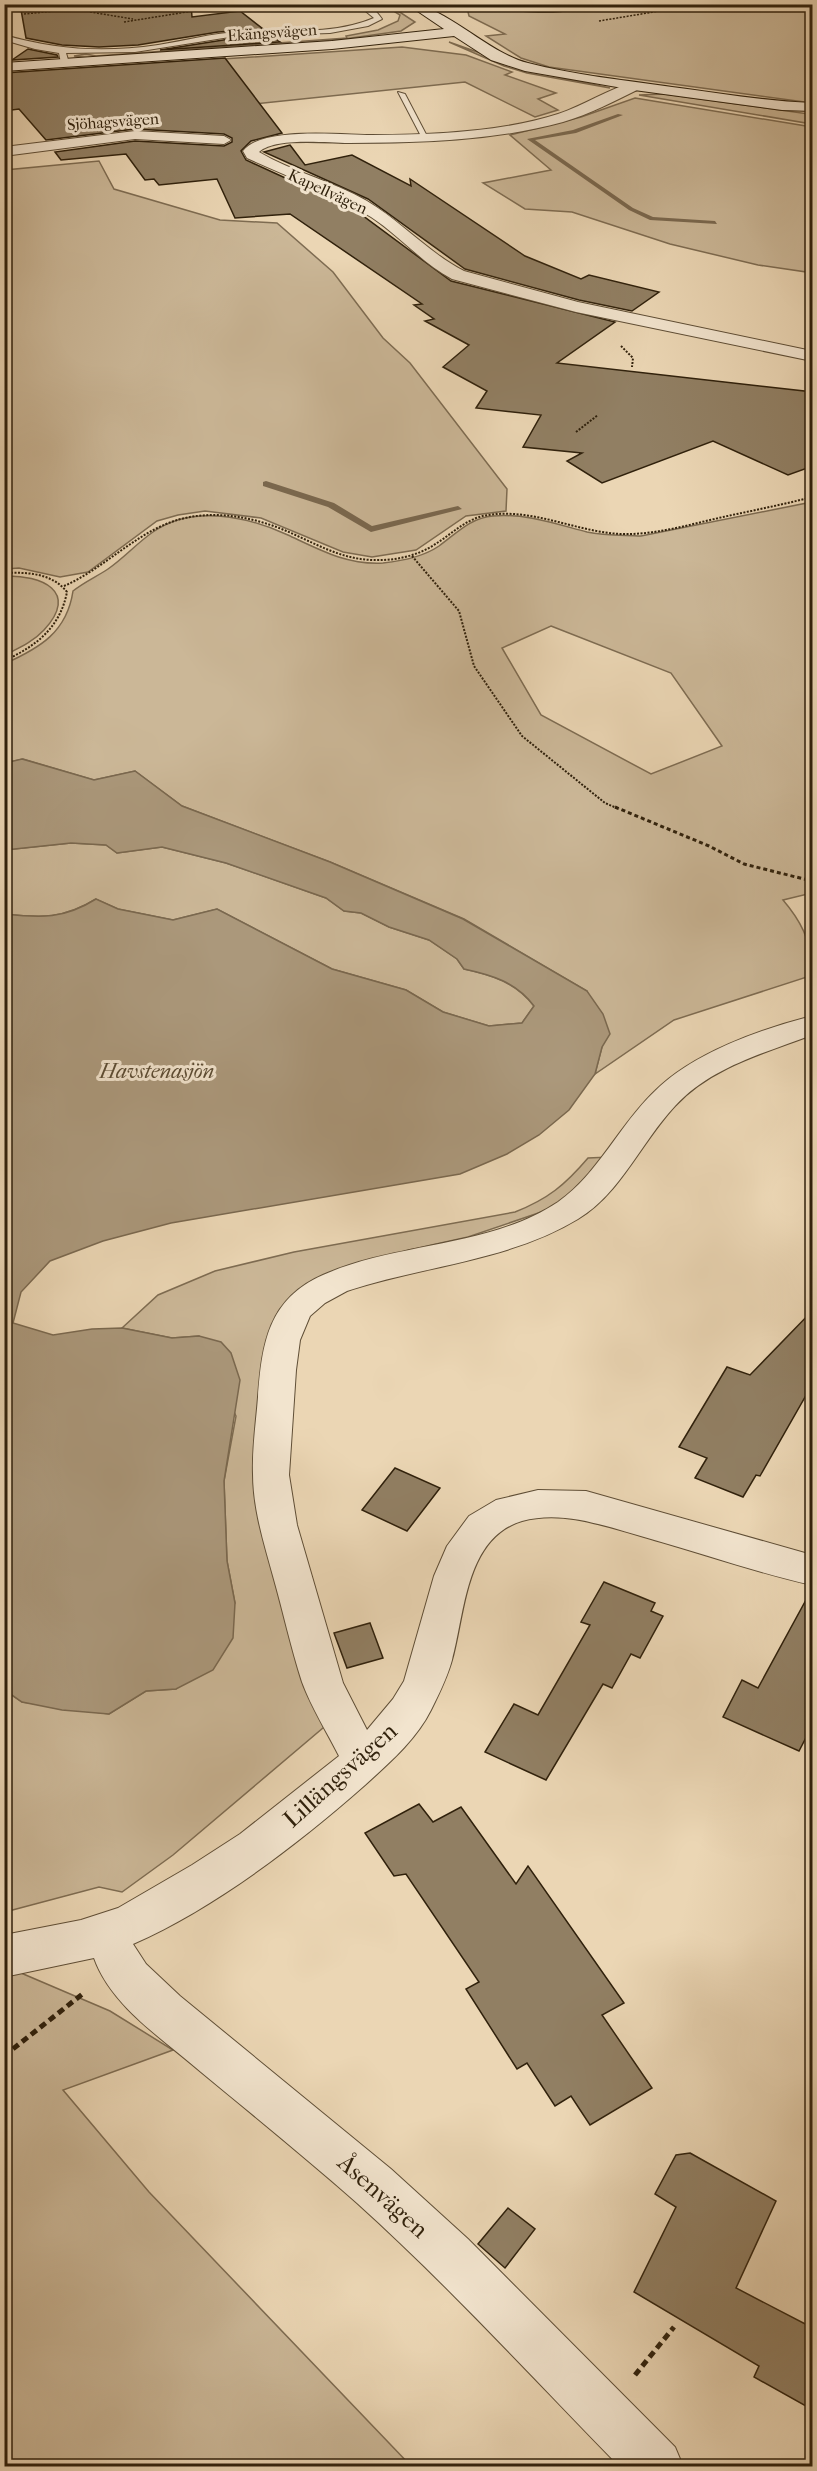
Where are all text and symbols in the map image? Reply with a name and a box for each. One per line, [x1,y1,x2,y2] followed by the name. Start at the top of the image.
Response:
[226,20,318,45] street label: Ekängsvägen
[66,109,160,134] street label: Sjöhagsvägen
[285,165,371,218] street label: Kapellvägen
[99,1059,215,1083] water label: Havstenasjön
[277,1717,403,1833] street label: Lillängsvägen
[332,2147,434,2244] street label: Åsenvägen

